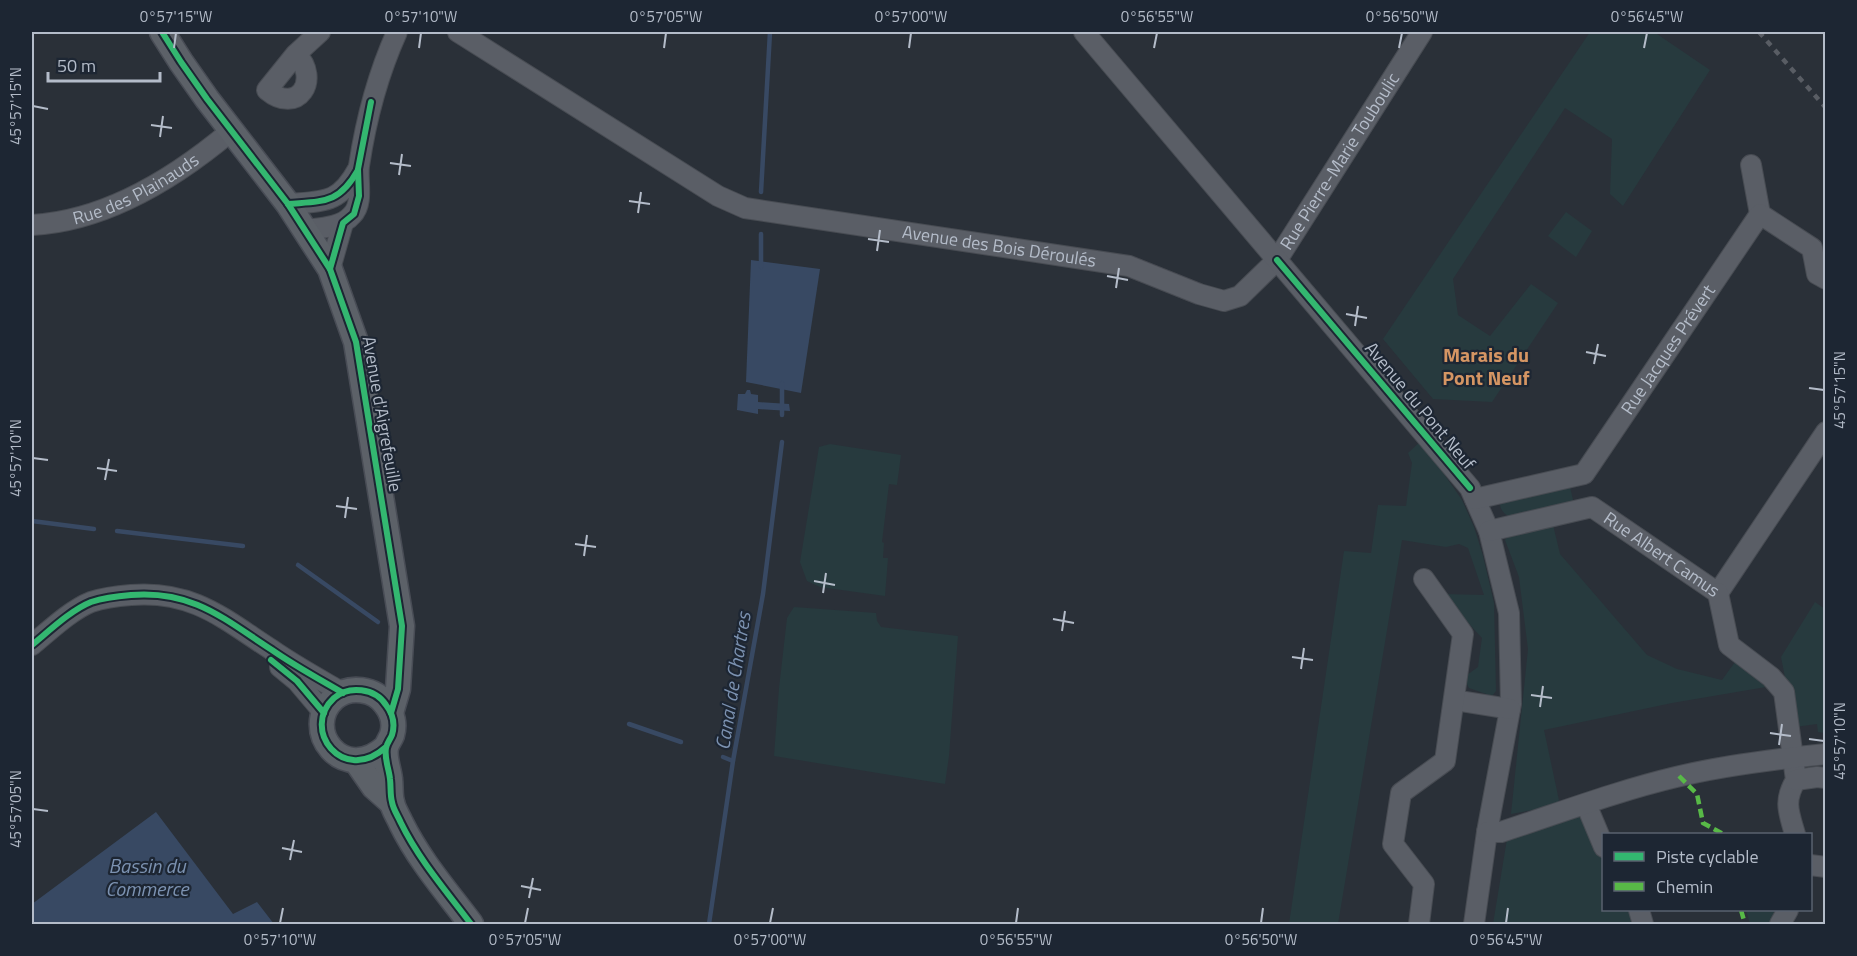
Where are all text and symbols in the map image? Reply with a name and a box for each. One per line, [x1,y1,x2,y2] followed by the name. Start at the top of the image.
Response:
[140,5,212,28] text: 0°57'15"W
[385,5,457,28] text: 0°57'10"W
[630,5,702,28] text: 0°57'05"W
[875,5,947,28] text: 0°57'00"W
[1121,5,1193,28] text: 0°56'55"W
[1366,5,1438,28] text: 0°56'50"W
[1611,5,1683,28] text: 0°56'45"W
[48,45,160,83] scale bar
[57,52,96,79] text: 50 m
[4,67,27,145] text: 45°57'15"N
[1273,67,1406,255] street label: Rue Pierre-Marie Touboulic
[70,146,204,231] street label: Rue des Plainauds
[900,218,1098,274] street label: Avenue des Bois Déroulés
[1614,278,1722,420] street label: Rue Jacques Prévert
[356,334,409,494] street label: Avenue d'Aigrefeuille
[1359,336,1482,476] street label: Avenue du Pont Neuf
[1442,339,1530,393] district label: Marais du Pont Neuf
[1828,351,1851,429] text: 45°57'15"N
[4,419,27,497] text: 45°57'10"N
[1598,505,1725,603] street label: Rue Albert Camus
[706,609,759,752] water label: Canal de Chartres
[1828,702,1851,780] text: 45°57'10"N
[4,770,27,848] text: 45°57'05"N
[1602,833,1812,911] legend
[1656,843,1758,870] text: Piste cyclable
[105,850,190,904] water label: Bassin du Commerce
[1656,873,1713,900] text: Chemin
[244,928,316,951] text: 0°57'10"W
[489,928,561,951] text: 0°57'05"W
[734,928,806,951] text: 0°57'00"W
[980,928,1052,951] text: 0°56'55"W
[1225,928,1297,951] text: 0°56'50"W
[1470,928,1542,951] text: 0°56'45"W

